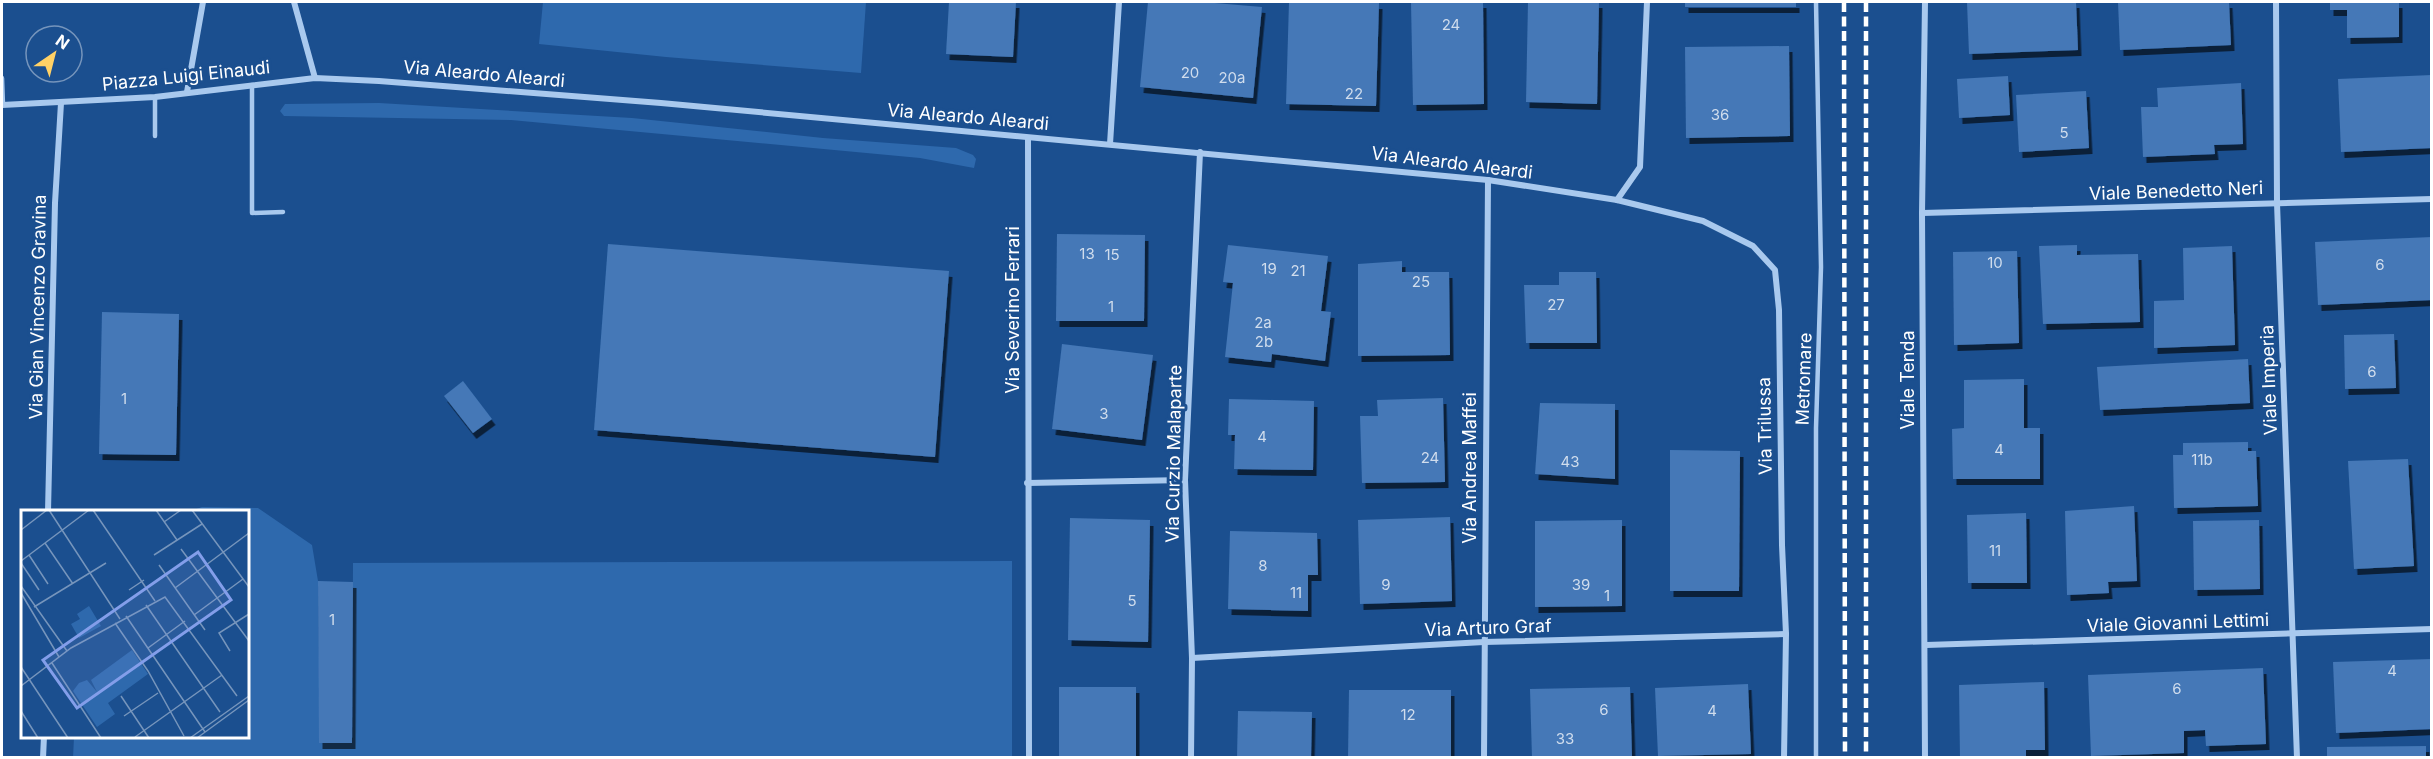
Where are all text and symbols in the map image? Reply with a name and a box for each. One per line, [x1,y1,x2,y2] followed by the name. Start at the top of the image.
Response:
[1442,15,1460,34] house number: 24
[24,24,84,84] north arrow
[52,30,73,53] text: N
[101,56,271,95] street label: Piazza Luigi Einaudi
[402,56,566,91] street label: Via Aleardo Aleardi
[1181,63,1199,82] house number: 20
[1218,68,1246,87] house number: 20a
[1345,84,1363,103] house number: 22
[886,99,1050,134] street label: Via Aleardo Aleardi
[1711,105,1729,124] house number: 36
[2059,123,2069,142] house number: 5
[1370,142,1534,183] street label: Via Aleardo Aleardi
[2089,177,2263,204] street label: Viale Benedetto Neri
[25,194,50,420] street label: Via Gian Vincenzo Gravina
[1002,226,1023,394] street label: Via Severino Ferrari
[1079,244,1095,263] house number: 13
[1104,245,1120,264] house number: 15
[1987,253,2003,272] house number: 10
[2375,255,2385,274] house number: 6
[1261,259,1277,278] house number: 19
[1290,261,1306,280] house number: 21
[1412,272,1430,291] house number: 25
[1547,295,1565,314] house number: 27
[1108,297,1114,316] house number: 1
[1254,313,1272,332] house number: 2a
[2256,324,2281,436] street label: Viale Imperia
[1897,330,1918,430] street label: Viale Tenda
[1255,332,1273,351] house number: 2b
[1791,332,1816,426] street label: Metromare
[2367,362,2377,381] house number: 6
[1161,365,1186,543] street label: Via Curzio Malaparte
[1753,377,1776,475] street label: Via Trilussa
[121,389,127,408] house number: 1
[1459,392,1480,544] street label: Via Andrea Maffei
[1099,404,1109,423] house number: 3
[1257,427,1267,446] house number: 4
[1994,440,2004,459] house number: 4
[1421,448,1439,467] house number: 24
[2191,450,2213,469] house number: 11b
[1561,452,1579,471] house number: 43
[21,510,249,738] inset map
[1989,541,2001,560] house number: 11
[1258,556,1268,575] house number: 8
[1381,575,1391,594] house number: 9
[1572,575,1590,594] house number: 39
[1290,583,1302,602] house number: 11
[1604,586,1610,605] house number: 1
[1127,591,1137,610] house number: 5
[2086,609,2269,636] street label: Viale Giovanni Lettimi
[329,610,335,629] house number: 1
[1424,615,1552,640] street label: Via Arturo Graf
[2387,661,2397,680] house number: 4
[2172,679,2182,698] house number: 6
[1599,700,1609,719] house number: 6
[1707,701,1717,720] house number: 4
[1400,705,1416,724] house number: 12
[1556,729,1574,748] house number: 33

